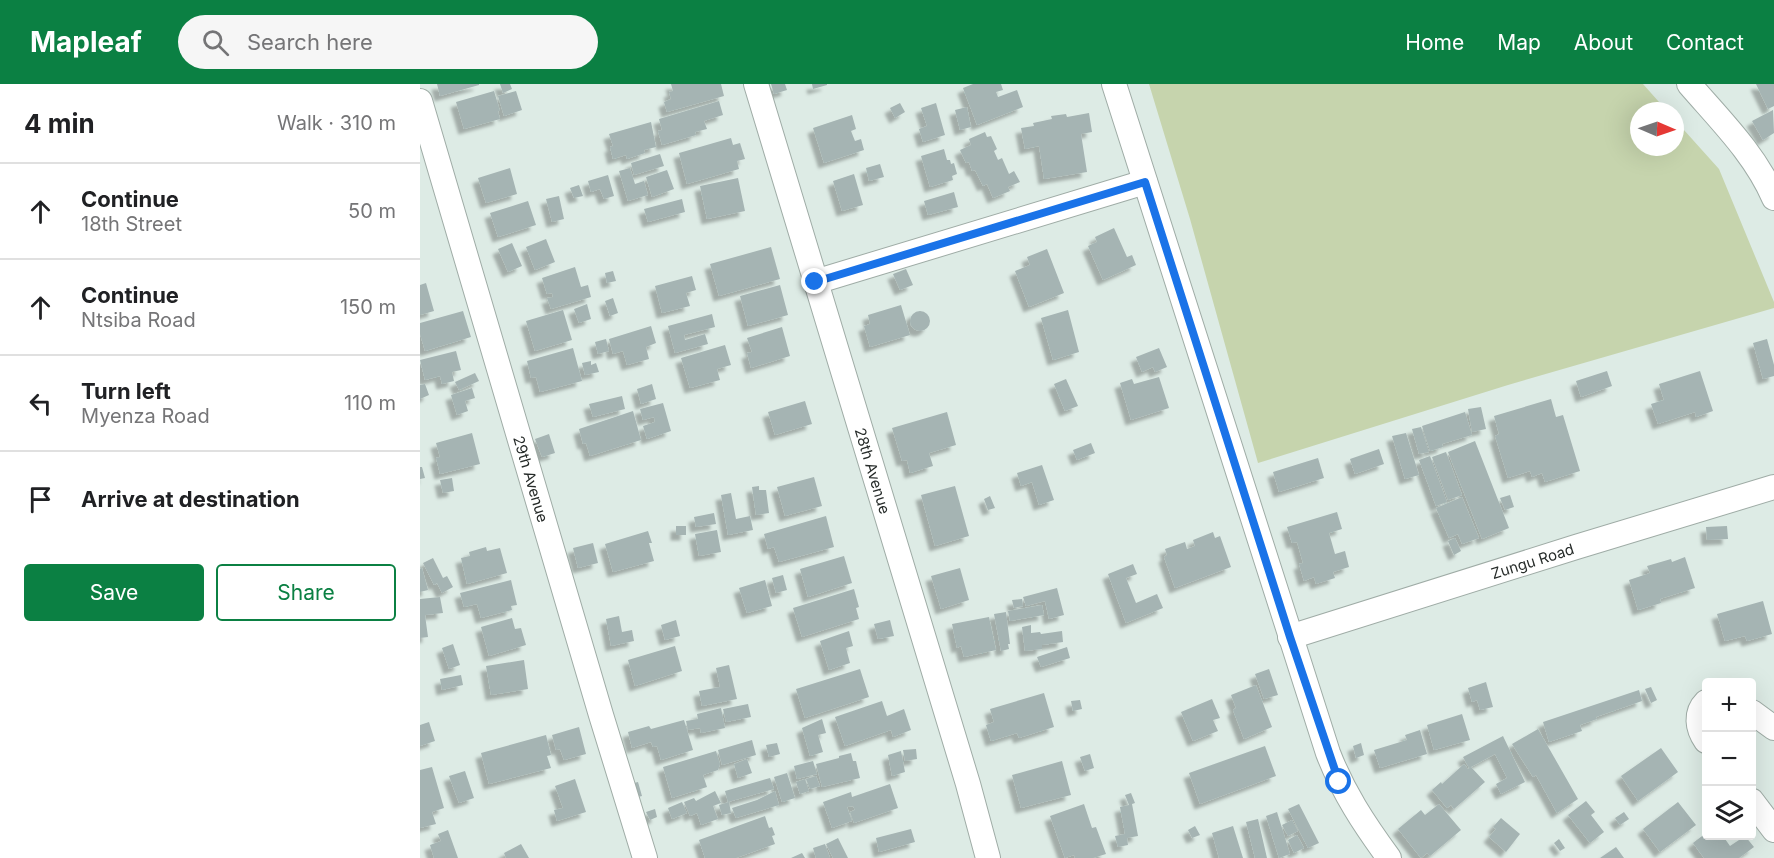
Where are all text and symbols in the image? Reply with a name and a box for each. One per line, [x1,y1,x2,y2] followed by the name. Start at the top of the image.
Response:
[178,15,598,69] search box
[30,25,142,59] text: Mapleaf
[199,26,232,59] icon: search
[247,29,373,55] text: Search here
[1405,30,1464,55] text: Home
[1497,30,1541,55] text: Map
[1574,30,1633,55] text: About
[1666,30,1744,55] text: Contact
[1630,102,1684,156] north arrow
[24,108,95,139] text: 4 min
[277,111,396,135] text: Walk · 310 m
[81,186,179,212] text: Continue
[24,195,57,228] icon: ahead
[348,199,396,223] text: 50 m
[81,212,182,236] text: 18th Street
[801,268,827,294] route end
[81,282,179,308] text: Continue
[24,291,57,324] icon: ahead
[340,295,396,319] text: 150 m
[81,308,196,332] text: Ntsiba Road
[81,378,171,404] text: Turn left
[24,387,57,420] icon: left
[344,391,396,415] text: 110 m
[81,404,210,428] text: Myenza Road
[851,425,895,516] street label: 28th Avenue
[510,433,553,525] street label: 29th Avenue
[24,483,57,516] icon: arrive
[81,486,300,512] text: Arrive at destination
[1489,539,1576,583] street label: Zungu Road
[24,564,204,621] button: Save
[216,564,396,621] button: Share
[1702,678,1756,840] map controls
[1702,678,1756,732] button: +
[1702,732,1756,786] button: −
[1325,768,1351,794] route start
[1702,786,1756,840] button: layers

